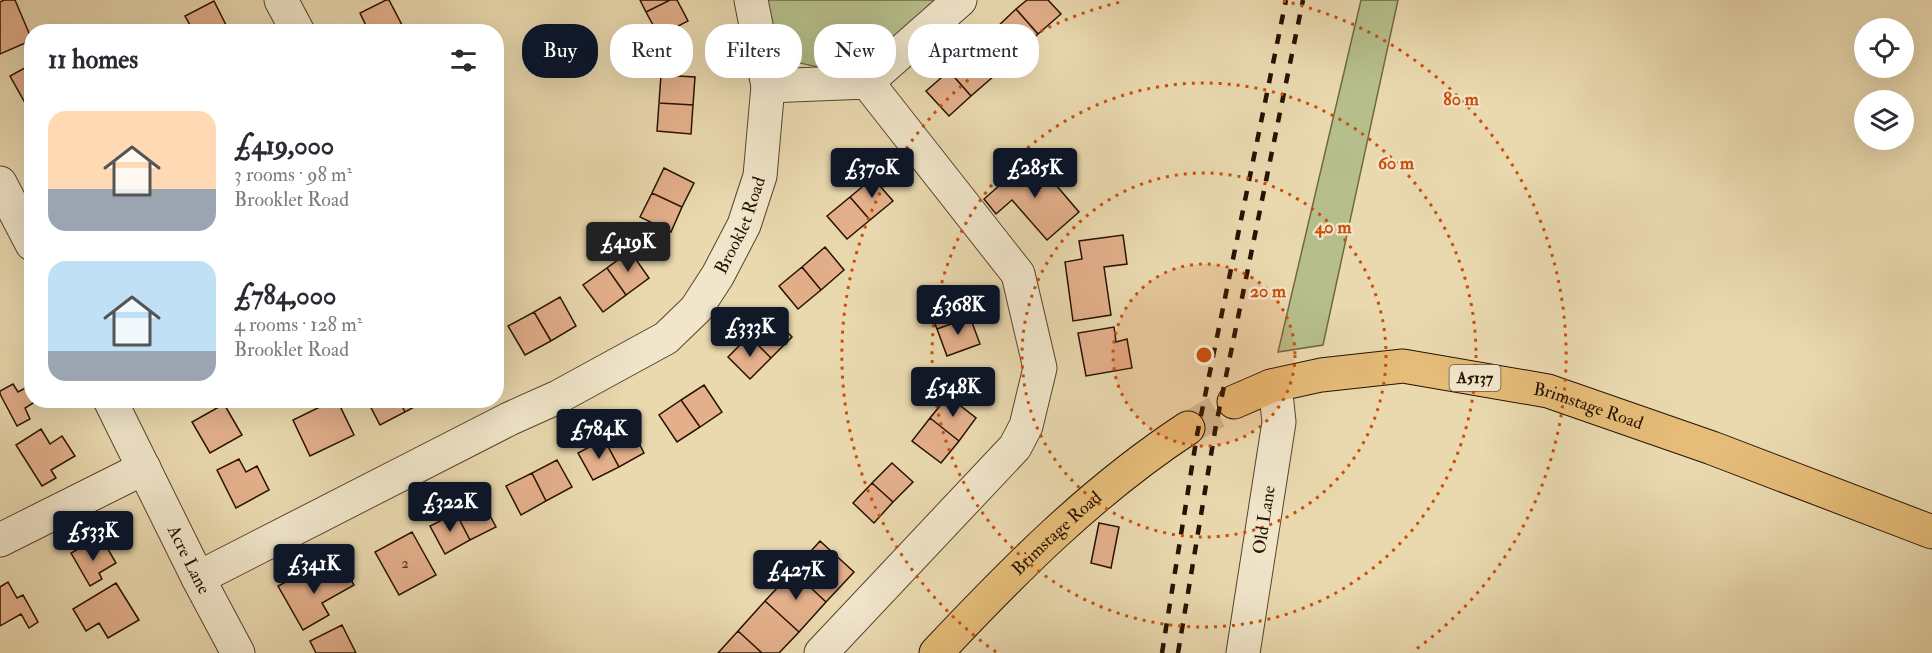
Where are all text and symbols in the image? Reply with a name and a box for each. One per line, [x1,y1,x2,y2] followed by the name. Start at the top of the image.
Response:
[1854,18,1914,150] map controls
[1854,18,1914,78] button: locate
[522,24,598,78] chip: Buy
[610,24,693,78] chip: Rent
[705,24,802,78] chip: Filters
[814,24,896,78] chip: New
[908,24,1039,78] chip: Apartment
[48,44,138,76] text: 11 homes
[447,44,480,77] icon: filters
[1443,88,1480,111] text: 80 m
[1854,90,1914,150] button: layers
[234,130,334,162] text: £419,000
[96,135,168,207] icon: home
[830,148,914,199] pin: £370K
[993,148,1077,199] pin: £285K
[1378,152,1415,175] text: 60 m
[845,155,899,180] text: £370K
[1007,155,1063,180] text: £285K
[234,162,352,187] text: 3 rooms · 98 m²
[709,174,771,278] street label: Brooklet Road
[234,187,349,212] text: Brooklet Road
[1314,216,1352,239] text: 40 m
[586,222,670,273] pin: £419K
[600,229,656,254] text: £419K
[234,280,336,312] text: £784,000
[1250,280,1287,303] text: 20 m
[96,285,168,357] icon: home
[916,285,1000,336] pin: £368K
[931,292,985,317] text: £368K
[708,307,792,358] pin: £333K
[234,312,362,337] text: 4 rooms · 128 m²
[725,314,775,339] text: £333K
[234,337,349,362] text: Brooklet Road
[1194,345,1214,365] centre of rings
[1450,365,1500,391] road number: A5137
[911,367,995,418] pin: £548K
[925,374,981,399] text: £548K
[1532,377,1646,435] street label: Brimstage Road
[557,409,641,460] pin: £784K
[571,416,627,441] text: £784K
[408,482,492,533] pin: £322K
[1247,483,1281,555] street label: Old Lane
[1006,486,1106,580] street label: Brimstage Road
[422,489,478,514] text: £322K
[51,511,135,562] pin: £533K
[67,518,119,543] text: £533K
[162,520,216,598] street label: Acre Lane
[272,544,356,595] pin: £341K
[754,550,838,601] pin: £427K
[288,551,340,576] text: £341K
[401,554,409,573] house number: 2
[767,557,825,582] text: £427K

